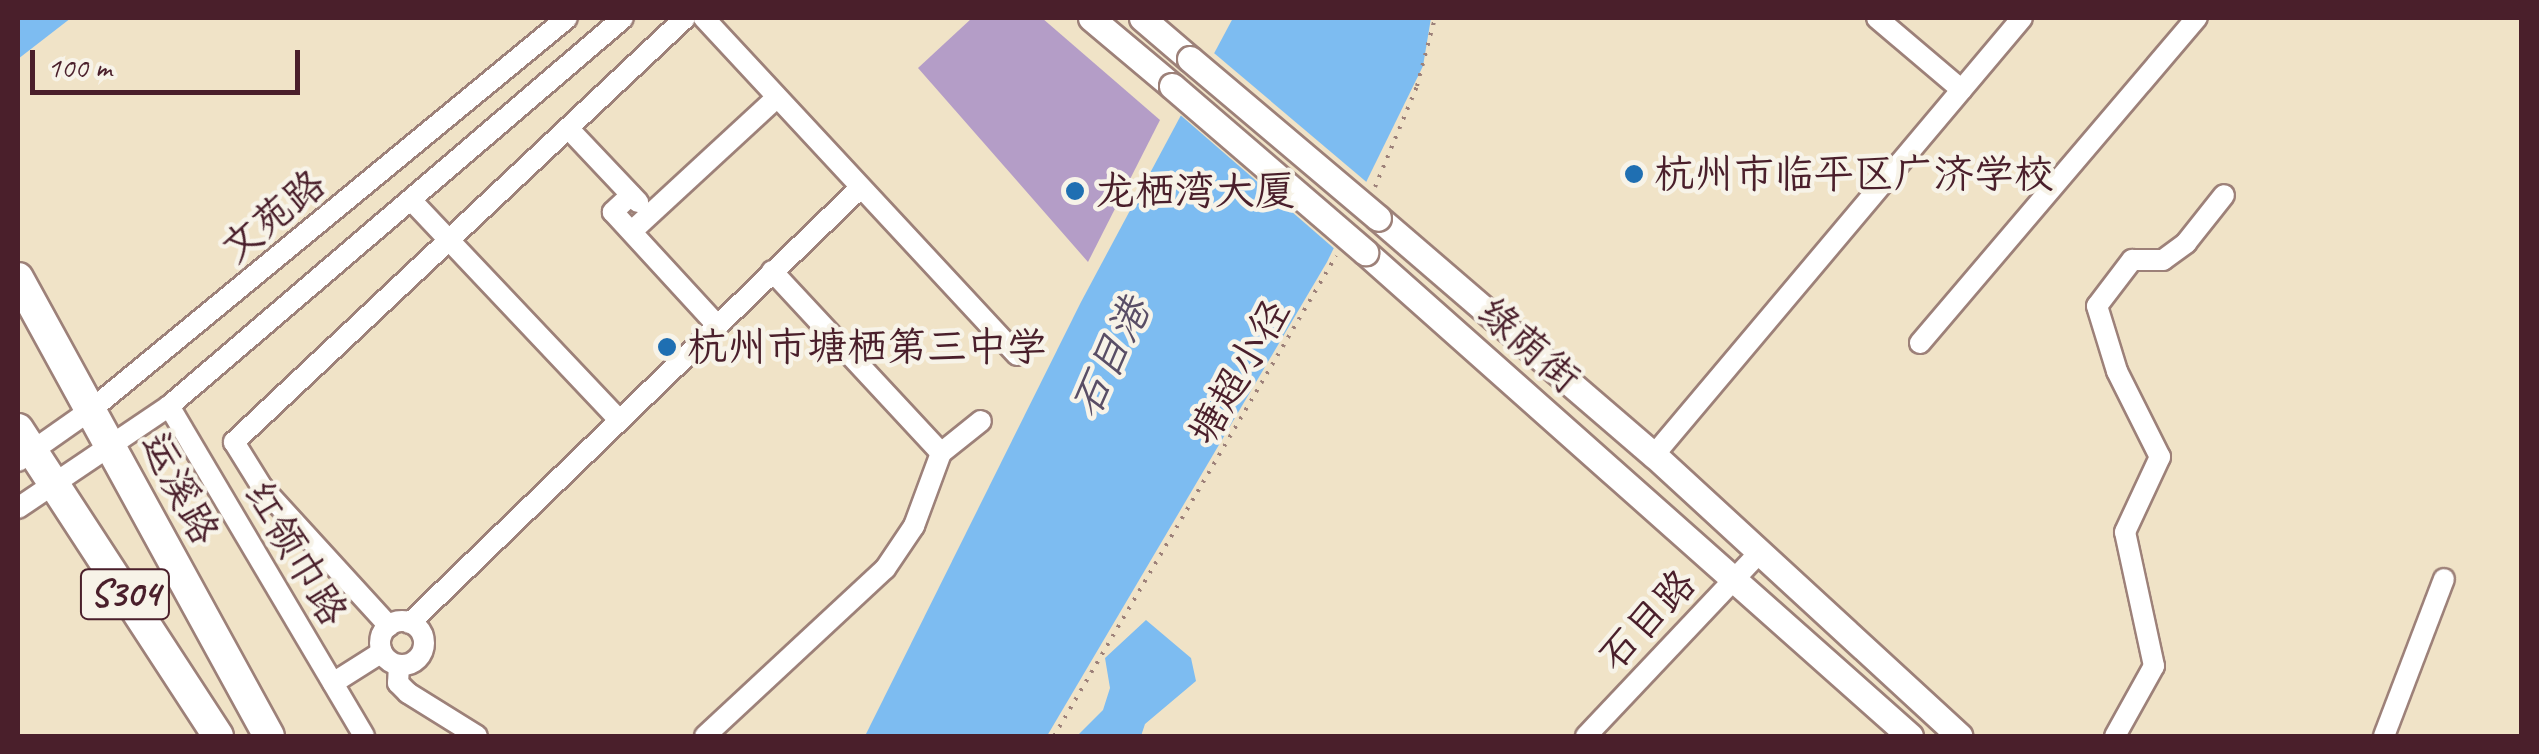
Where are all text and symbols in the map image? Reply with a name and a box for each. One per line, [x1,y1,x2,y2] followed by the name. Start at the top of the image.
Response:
[35,30,305,92] scale bar
[47,48,112,86] text: 100 m
[1654,150,2054,198] place label: 杭州市临平区广济学校
[211,160,335,272] street label: 文苑路
[1623,163,1645,185] marker: 杭州市临平区广济学校
[1095,167,1295,215] place label: 龙栖湾大厦
[1064,180,1086,202] marker: 龙栖湾大厦
[1468,288,1590,402] street label: 绿荫街
[1061,290,1161,426] water label: 石目港
[1178,291,1300,453] street label: 塘超小径
[687,323,1047,371] place label: 杭州市塘栖第三中学
[656,336,678,358] marker: 杭州市塘栖第三中学
[131,424,229,552] street label: 运溪路
[234,472,358,634] street label: 红领巾路
[1589,560,1705,680] street label: 石目路
[78,561,172,627] road number: S304

